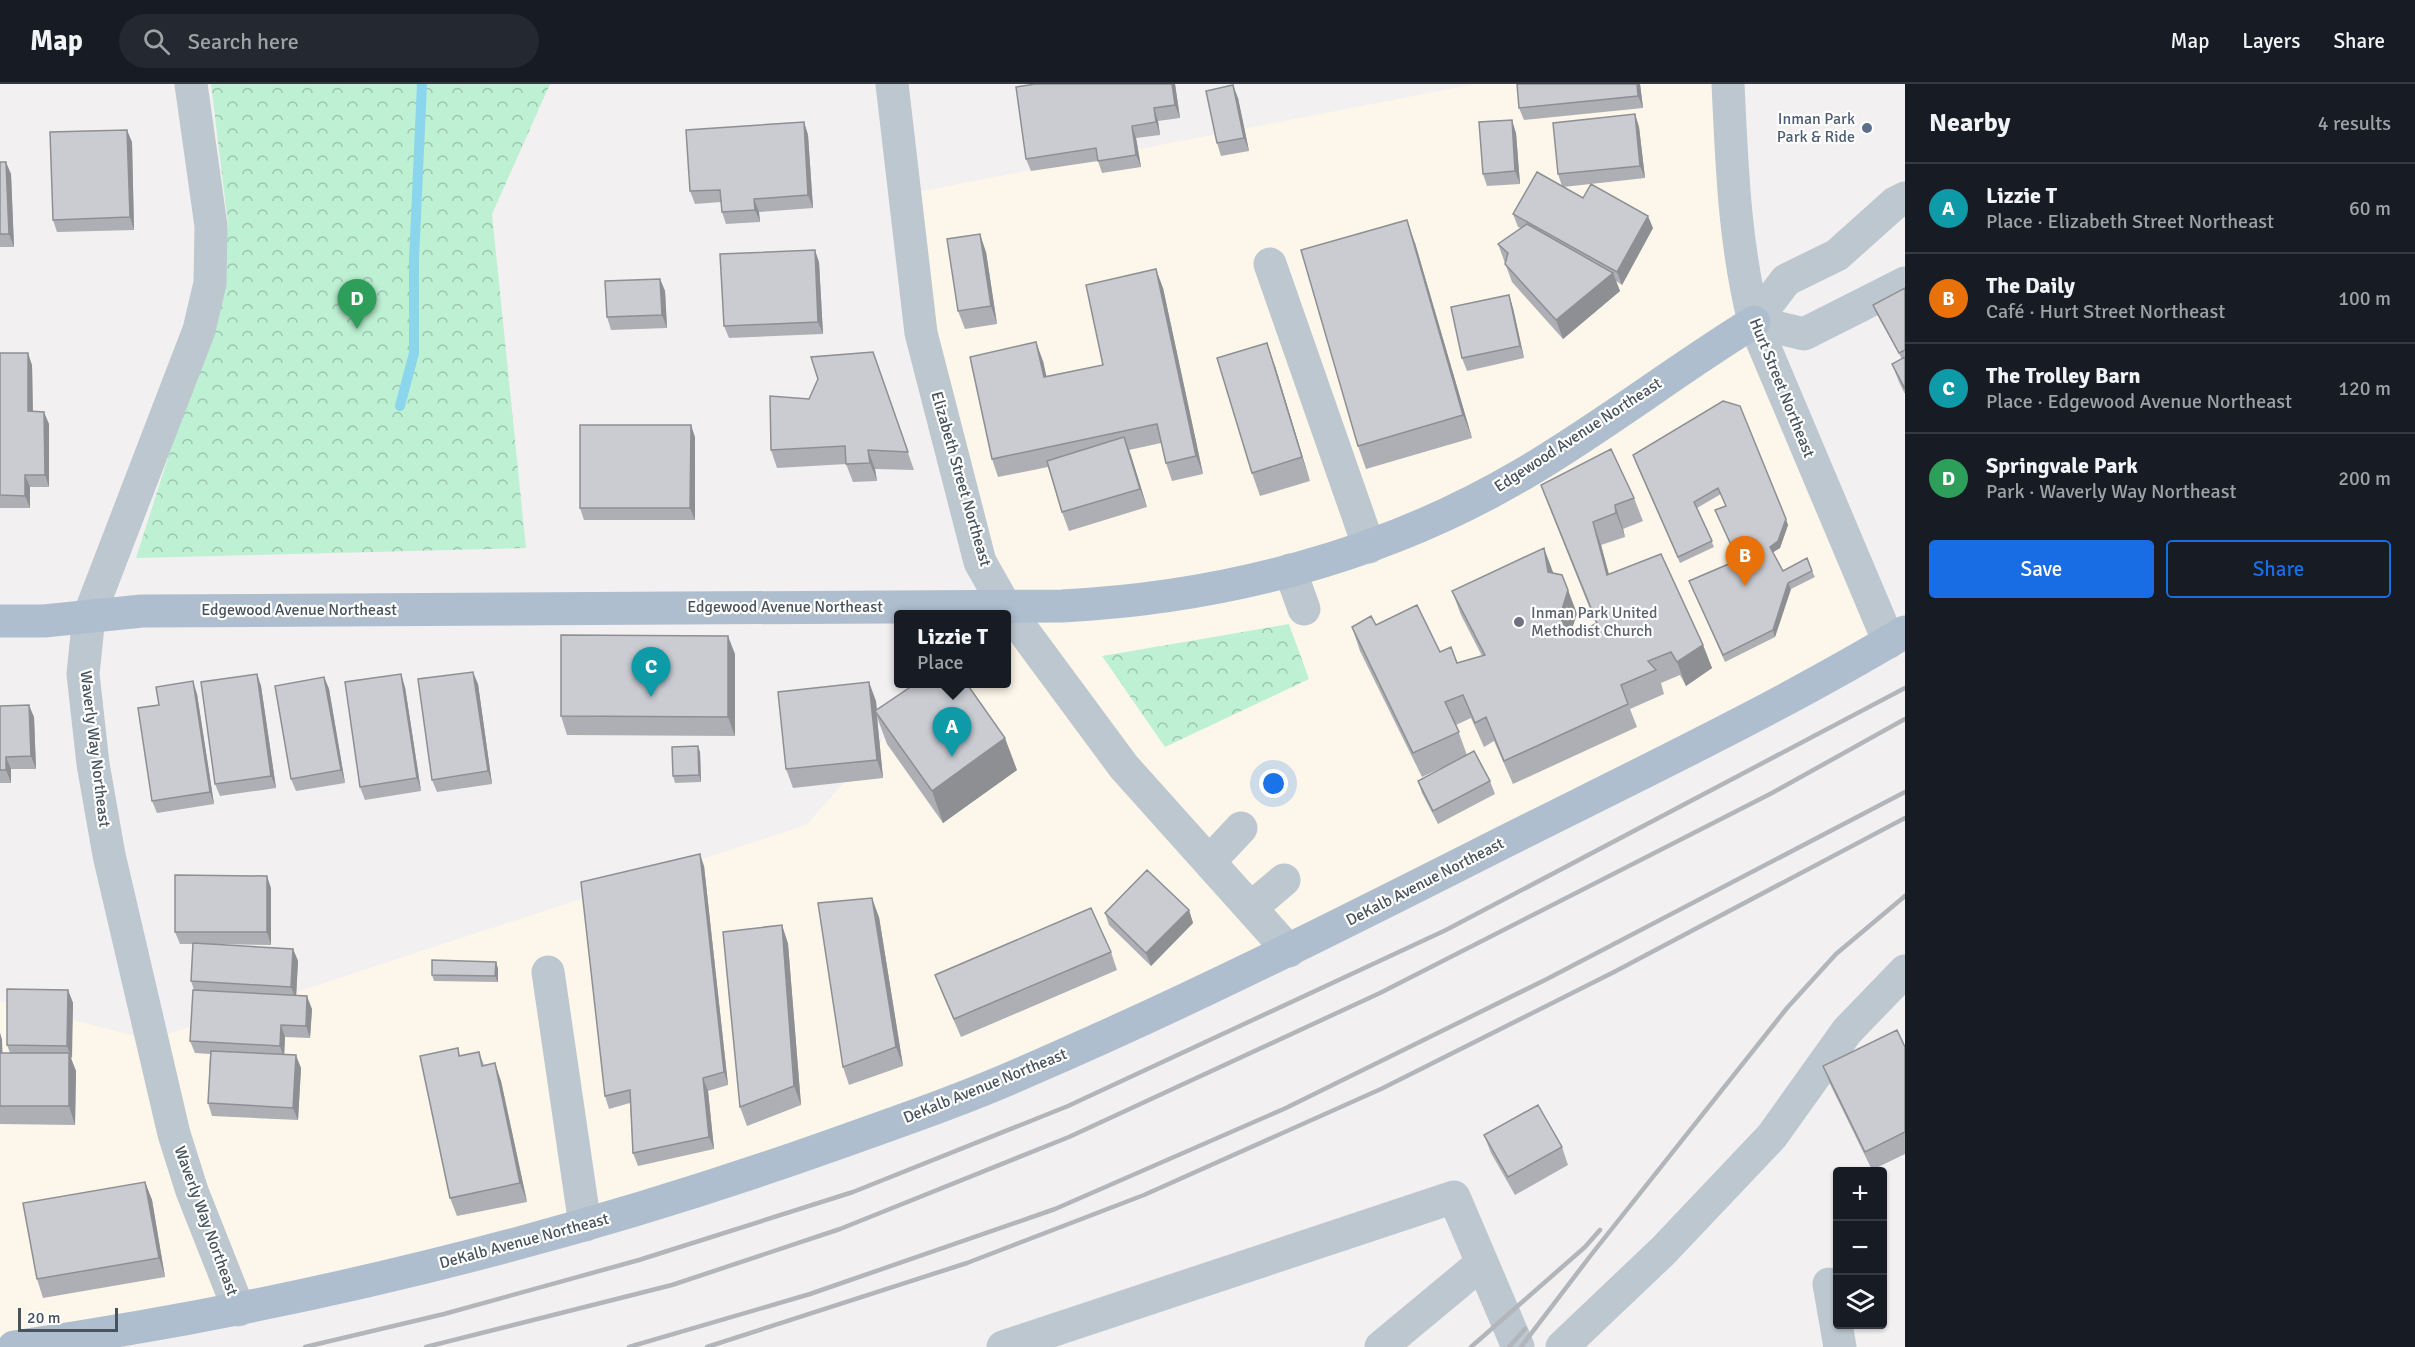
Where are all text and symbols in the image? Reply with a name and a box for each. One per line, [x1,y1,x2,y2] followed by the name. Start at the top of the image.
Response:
[119,14,539,68] search box
[30,24,83,58] text: Map
[140,25,173,58] icon: search
[188,28,299,55] text: Search here
[2171,28,2209,54] text: Map
[2242,28,2300,54] text: Layers
[2333,28,2385,54] text: Share
[1929,107,2010,139] text: Nearby
[1777,109,1855,147] place label: Inman Park Park & Ride
[2318,111,2391,136] text: 4 results
[1860,121,1874,135] marker: Inman Park Park & Ride
[1986,182,2057,209] text: Lizzie T
[1942,196,1955,221] text: A
[2349,196,2391,221] text: 60 m
[1986,209,2274,234] text: Place · Elizabeth Street Northeast
[1986,272,2075,299] text: The Daily
[338,280,376,329] pin: D
[1942,286,1955,311] text: B
[2338,286,2391,311] text: 100 m
[1986,299,2225,324] text: Café · Hurt Street Northeast
[1745,315,1819,461] street label: Hurt Street Northeast
[1986,362,2140,389] text: The Trolley Barn
[1491,373,1666,497] street label: Edgewood Avenue Northeast
[1942,376,1955,401] text: C
[2338,376,2391,401] text: 120 m
[926,389,996,569] street label: Elizabeth Street Northeast
[1986,389,2292,414] text: Place · Edgewood Avenue Northeast
[1986,452,2138,479] text: Springvale Park
[1942,466,1955,491] text: D
[2338,466,2391,491] text: 200 m
[1986,479,2236,504] text: Park · Waverly Way Northeast
[1726,536,1764,586] pin: B
[1929,540,2154,598] button: Save
[2166,540,2391,598] button: Share
[687,597,883,617] street label: Edgewood Avenue Northeast
[201,600,397,620] street label: Edgewood Avenue Northeast
[1531,603,1657,641] place label: Inman Park United Methodist Church
[894,610,1011,688] popup
[1512,615,1526,629] marker: Inman Park United Methodist Church
[917,623,988,650] text: Lizzie T
[632,648,670,697] pin: C
[917,650,964,675] text: Place
[75,670,115,829] street label: Waverly Way Northeast
[932,708,972,757] pin: A
[1259,769,1288,798] your location
[1343,833,1508,931] street label: DeKalb Avenue Northeast
[900,1044,1070,1128] street label: DeKalb Avenue Northeast
[170,1143,243,1299] street label: Waverly Way Northeast
[1833,1167,1887,1329] map controls
[1833,1167,1887,1221] button: +
[437,1209,611,1273] street label: DeKalb Avenue Northeast
[1833,1221,1887,1275] button: −
[1833,1275,1887,1329] button: layers
[18,1305,118,1332] scale bar
[27,1308,61,1328] text: 20 m

